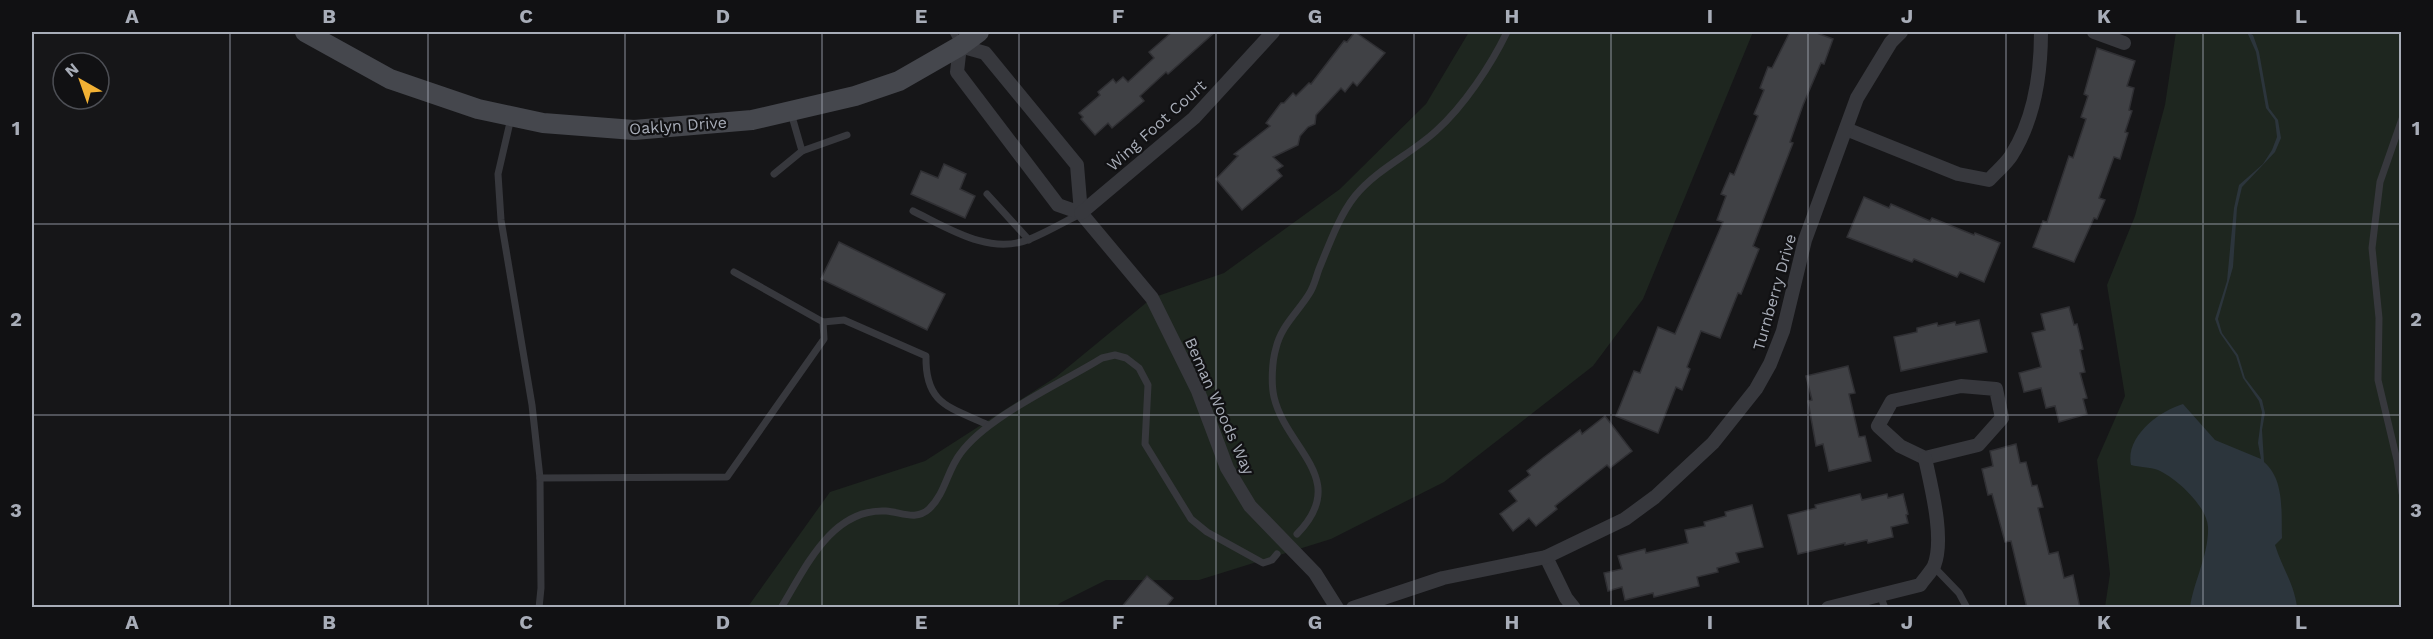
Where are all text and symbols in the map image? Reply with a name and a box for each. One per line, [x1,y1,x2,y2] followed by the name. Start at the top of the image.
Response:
[125,4,139,28] text: A
[322,4,336,28] text: B
[519,4,533,28] text: C
[716,4,730,28] text: D
[915,4,927,28] text: E
[1112,4,1124,28] text: F
[1308,4,1322,28] text: G
[1505,4,1519,28] text: H
[1707,4,1713,28] text: I
[1901,4,1913,28] text: J
[2097,4,2111,28] text: K
[2295,4,2307,28] text: L
[51,51,111,111] north arrow
[61,59,82,81] text: N
[1103,76,1210,175] street label: Wing Foot Court
[628,113,728,138] street label: Oaklyn Drive
[12,116,20,140] text: 1
[2412,116,2420,140] text: 1
[1749,232,1800,353] street label: Turnberry Drive
[10,307,22,331] text: 2
[2410,307,2422,331] text: 2
[1181,335,1259,478] street label: Beman Woods Way
[10,498,22,522] text: 3
[2410,498,2422,522] text: 3
[125,610,139,634] text: A
[322,610,336,634] text: B
[519,610,533,634] text: C
[716,610,730,634] text: D
[915,610,927,634] text: E
[1112,610,1124,634] text: F
[1308,610,1322,634] text: G
[1505,610,1519,634] text: H
[1707,610,1713,634] text: I
[1901,610,1913,634] text: J
[2097,610,2111,634] text: K
[2295,610,2307,634] text: L

